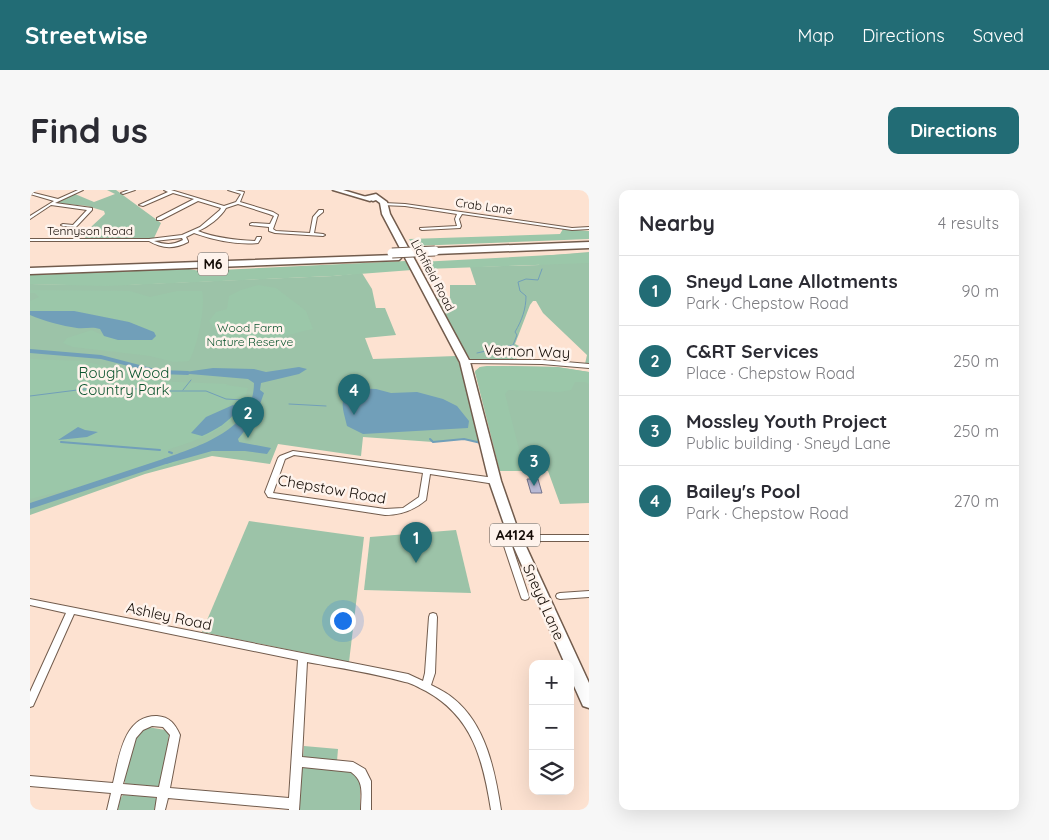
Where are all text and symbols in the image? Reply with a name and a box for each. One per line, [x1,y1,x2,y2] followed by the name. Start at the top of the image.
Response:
[25,20,148,50] text: Streetwise
[797,24,834,47] text: Map
[862,24,945,47] text: Directions
[973,24,1024,47] text: Saved
[888,107,1019,154] button: Directions
[30,108,148,152] text: Find us
[454,195,514,217] street label: Crab Lane
[639,210,715,236] text: Nearby
[938,213,999,233] text: 4 results
[47,223,133,238] street label: Tennyson Road
[408,237,458,313] street label: Lichfield Road
[198,252,228,276] road number: M6
[686,269,898,293] text: Sneyd Lane Allotments
[652,281,658,301] text: 1
[962,281,999,301] text: 90 m
[686,293,849,313] text: Park · Chepstow Road
[207,320,294,349] park label: Wood Farm Nature Reserve
[686,339,819,363] text: C&RT Services
[484,340,570,362] street label: Vernon Way
[650,351,660,371] text: 2
[953,351,999,371] text: 250 m
[78,363,170,399] park label: Rough Wood Country Park
[686,363,855,383] text: Place · Chepstow Road
[338,374,370,415] pin: 4
[232,397,264,438] pin: 2
[686,409,887,433] text: Mossley Youth Project
[651,421,659,441] text: 3
[953,421,999,441] text: 250 m
[686,433,891,453] text: Public building · Sneyd Lane
[518,445,550,486] pin: 3
[276,470,388,508] street label: Chepstow Road
[686,479,801,503] text: Bailey's Pool
[650,491,660,511] text: 4
[954,491,999,511] text: 270 m
[686,503,849,523] text: Park · Chepstow Road
[400,522,432,563] pin: 1
[490,524,540,546] road number: A4124
[519,561,569,643] street label: Sneyd Lane
[125,598,213,634] street label: Ashley Road
[330,608,356,634] your location
[529,660,574,795] map controls
[529,660,574,705] button: +
[529,705,574,750] button: −
[529,750,574,795] button: layers

